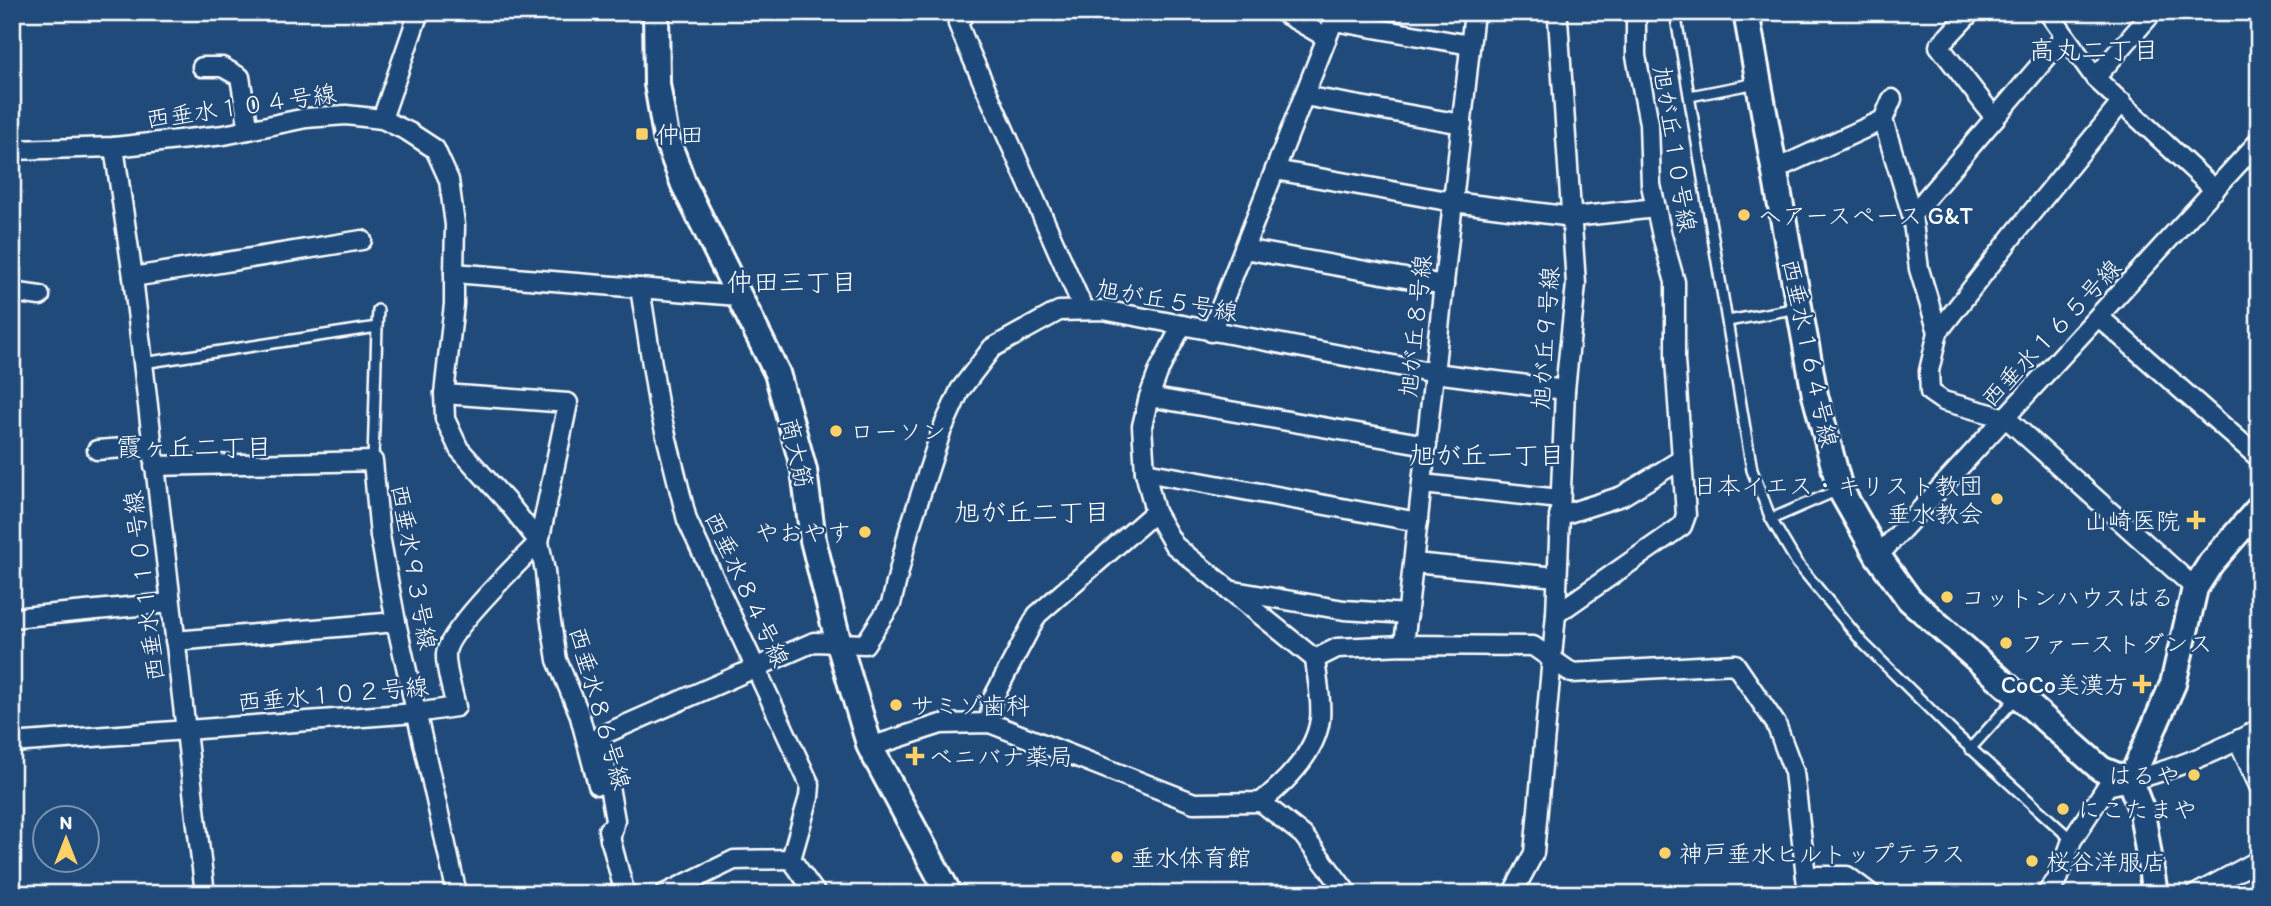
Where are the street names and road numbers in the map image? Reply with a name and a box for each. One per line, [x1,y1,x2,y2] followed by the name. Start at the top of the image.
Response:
[1648,64,1702,234] street label: 旭が丘１０号線
[144,78,338,134] street label: 西垂水１０４号線
[1393,253,1437,399] street label: 旭が丘８号線
[1975,253,2127,413] street label: 西垂水１６５号線
[1776,256,1844,450] street label: 西垂水１６４号線
[1526,265,1564,411] street label: 旭が丘９号線
[1094,273,1240,327] street label: 旭が丘５号線
[775,415,819,491] street label: 商大筋
[385,482,443,652] street label: 西垂水９３号線
[118,489,170,683] street label: 西垂水１１０号線
[698,507,796,671] street label: 西垂水８４号線
[563,623,637,793] street label: 西垂水８６号線
[236,671,430,717] street label: 西垂水１０２号線

